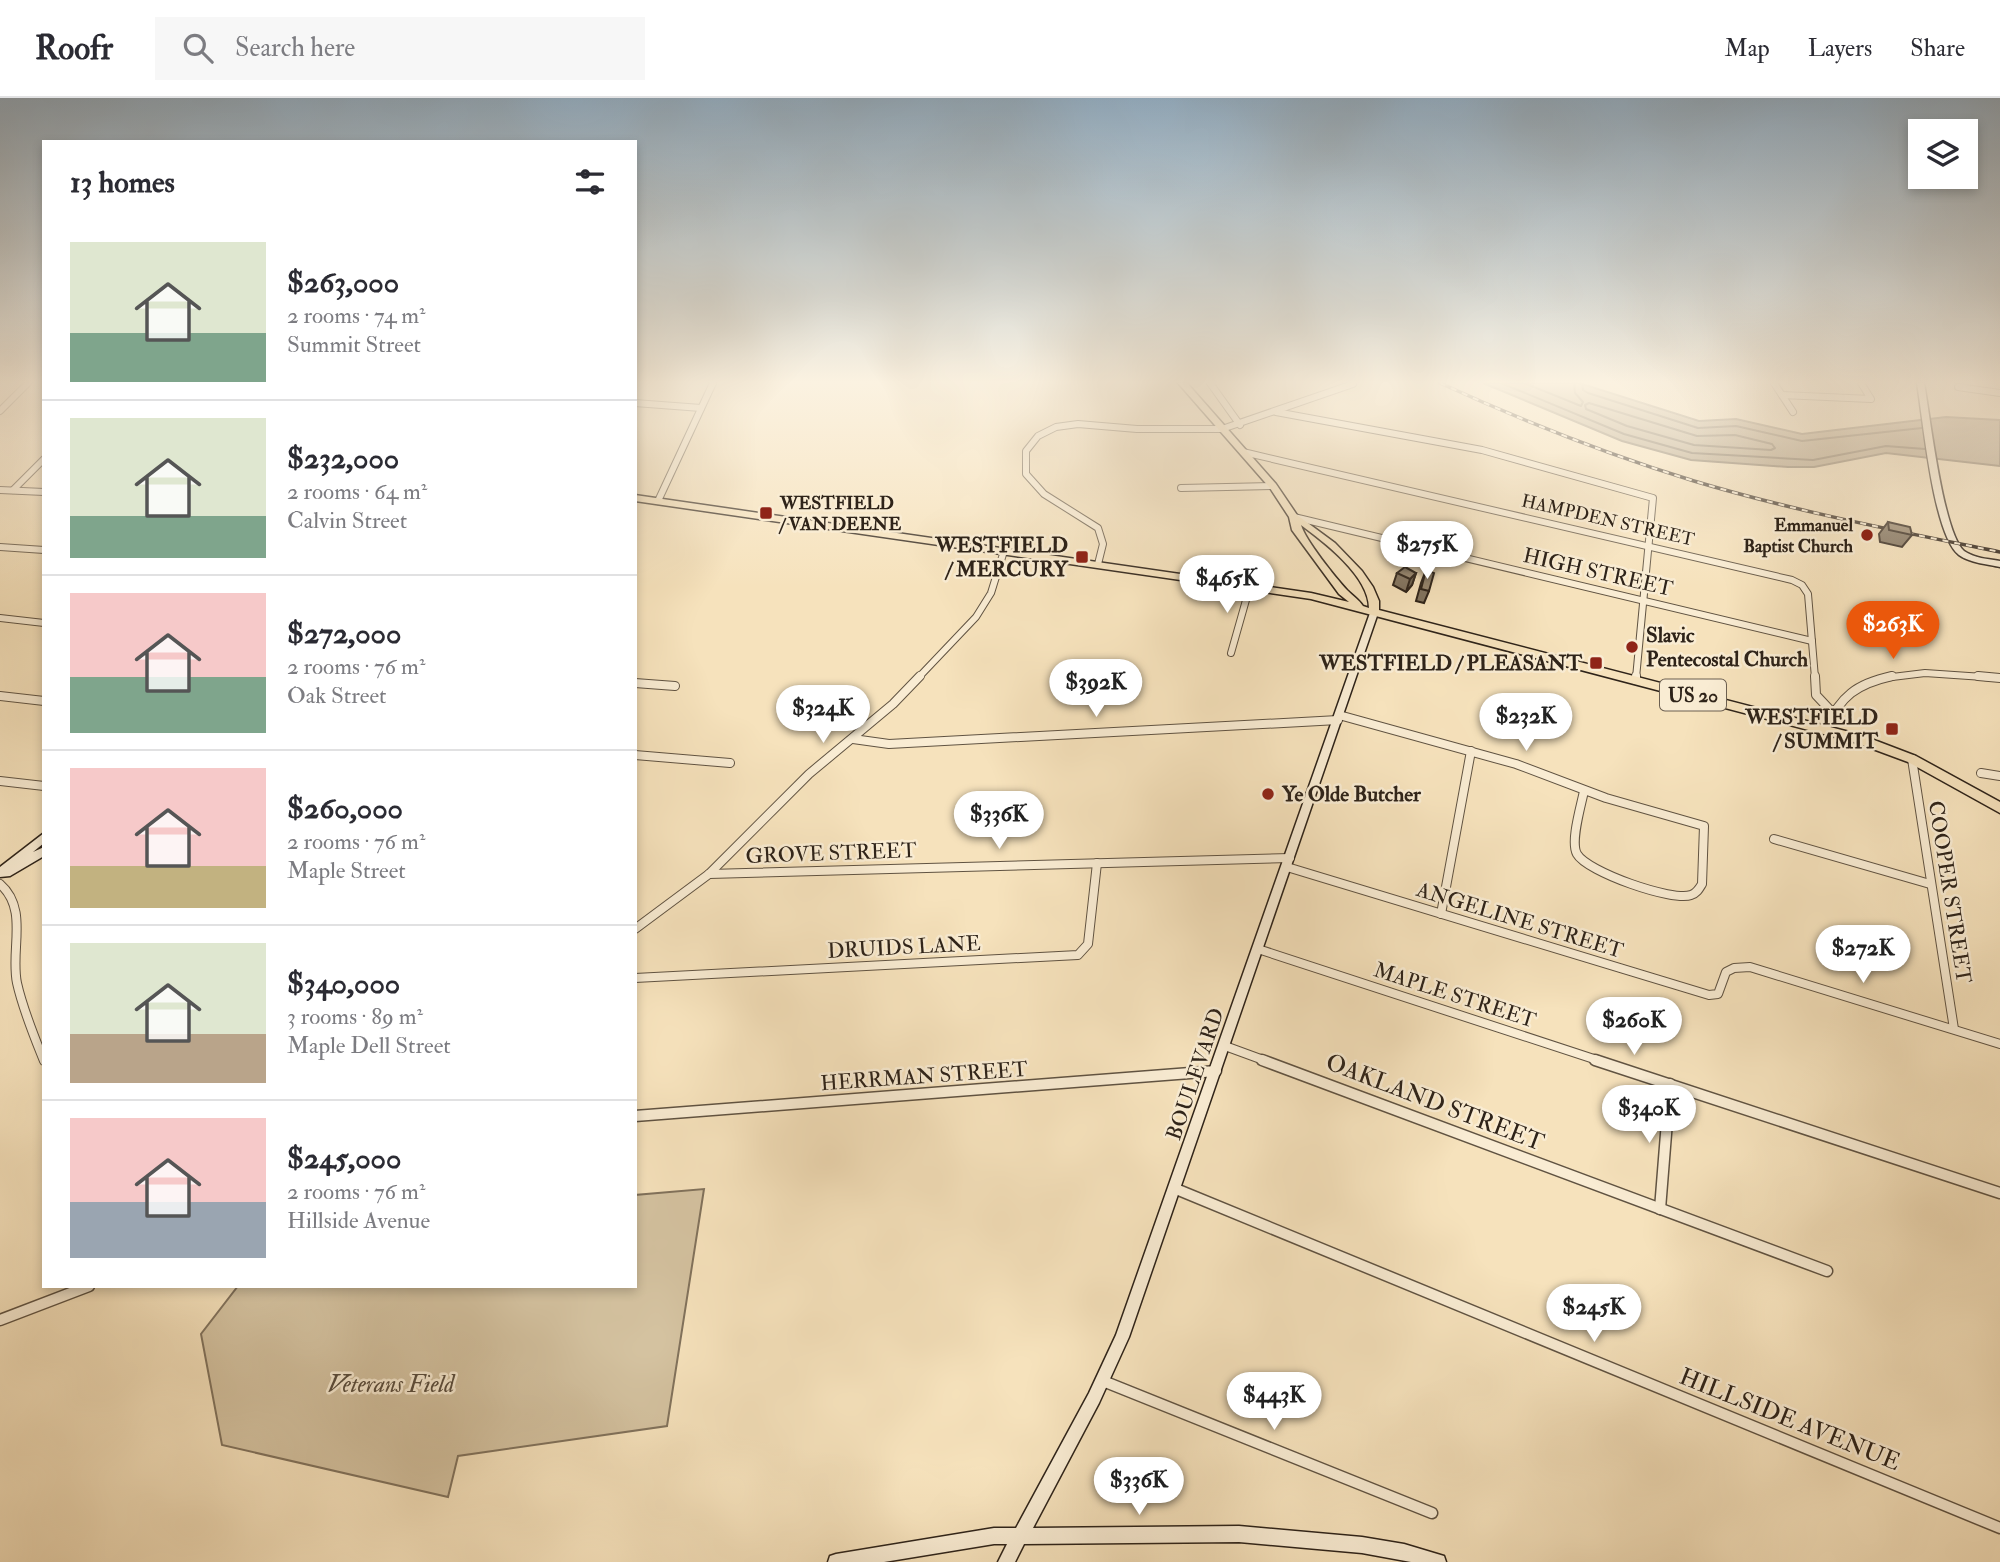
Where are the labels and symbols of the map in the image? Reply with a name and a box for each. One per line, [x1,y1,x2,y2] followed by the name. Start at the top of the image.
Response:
[1519,489,1697,552] street label: HAMPDEN STREET
[778,492,901,536] place label: WESTFIELD / VAN DEENE
[758,505,774,521] marker: WESTFIELD / VAN DEENE
[1743,514,1854,558] place label: Emmanuel Baptist Church
[1378,522,1476,581] pin: $275K
[1859,527,1875,543] marker: Emmanuel Baptist Church
[934,532,1070,583] place label: WESTFIELD / MERCURY
[1520,542,1676,603] street label: HIGH STREET
[1074,549,1090,565] marker: WESTFIELD / MERCURY
[1178,556,1276,615] pin: $465K
[1844,602,1942,661] pin: $263K
[1646,622,1808,673] place label: Slavic Pentecostal Church
[1624,639,1640,655] marker: Slavic Pentecostal Church
[1318,650,1582,677] place label: WESTFIELD / PLEASANT
[1588,655,1604,671] marker: WESTFIELD / PLEASANT
[1047,660,1145,719] pin: $392K
[1660,680,1726,710] road number: US 20
[774,686,872,745] pin: $324K
[1477,694,1575,753] pin: $232K
[1744,704,1878,755] place label: WESTFIELD / SUMMIT
[1884,721,1900,737] marker: WESTFIELD / SUMMIT
[1281,781,1422,808] place label: Ye Olde Butcher
[1260,786,1276,802] marker: Ye Olde Butcher
[950,792,1048,851] pin: $336K
[1922,799,1977,986] street label: COOPER STREET
[745,837,917,870] street label: GROVE STREET
[1412,876,1627,965] street label: ANGELINE STREET
[1814,926,1912,985] pin: $272K
[827,930,981,965] street label: DRUIDS LANE
[1370,957,1540,1035] street label: MAPLE STREET
[1585,998,1683,1057] pin: $260K
[1160,1005,1231,1144] street label: BOULEVARD
[1321,1047,1548,1158] street label: OAKLAND STREET
[820,1056,1029,1097] street label: HERRMAN STREET
[1600,1086,1698,1145] pin: $340K
[1545,1284,1643,1344] pin: $245K
[1675,1361,1905,1478] street label: HILLSIDE AVENUE
[328,1369,456,1400] park label: Veterans Field
[1225,1372,1323,1432] pin: $443K
[1090,1458,1188,1517] pin: $336K

